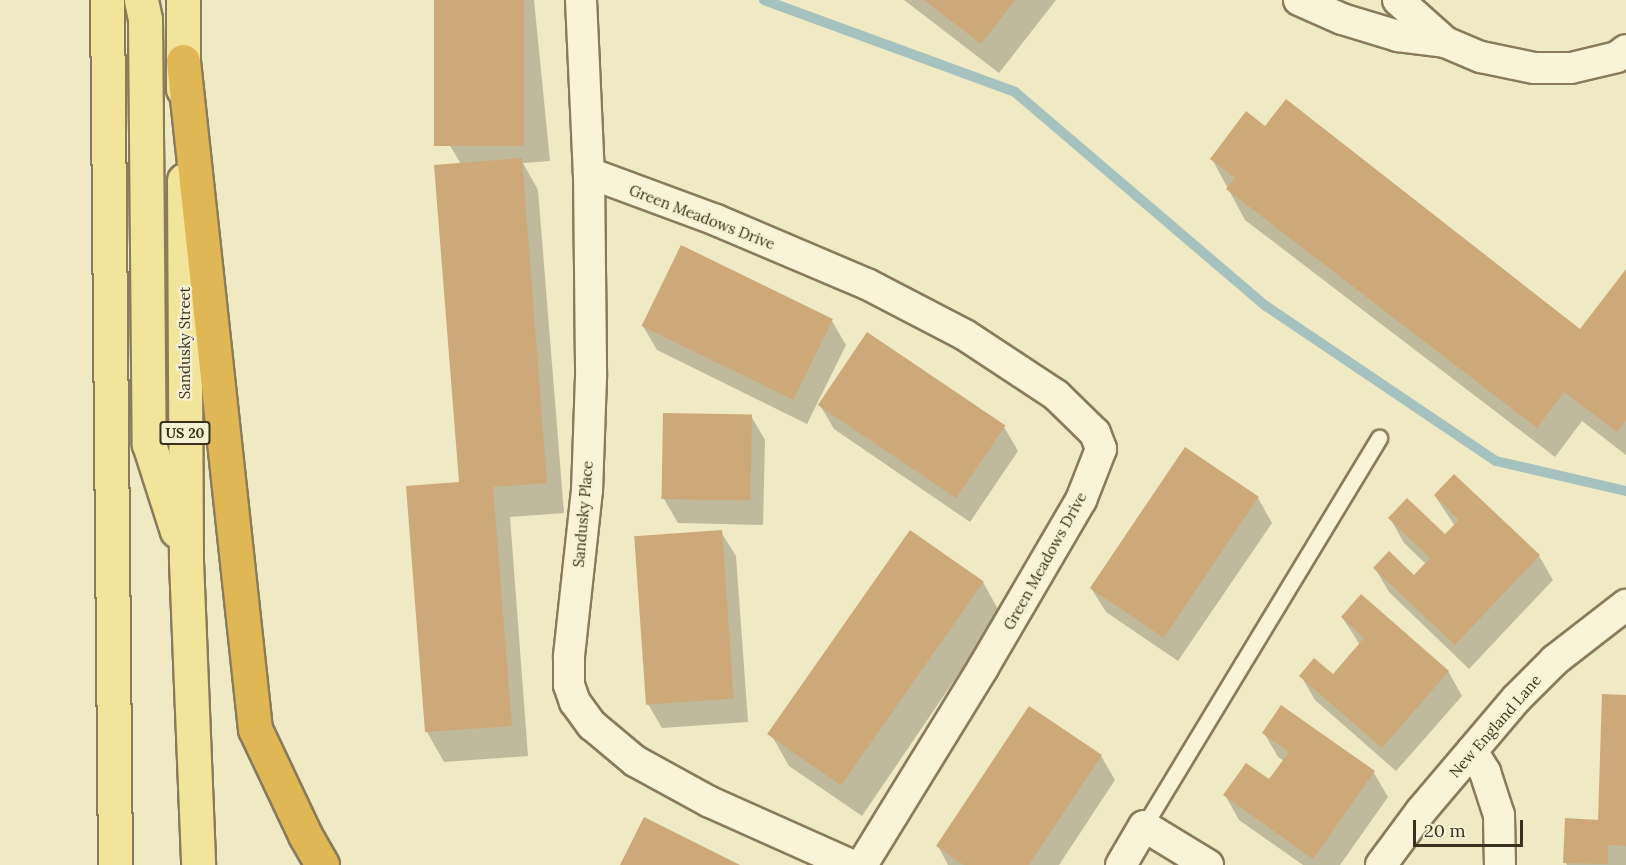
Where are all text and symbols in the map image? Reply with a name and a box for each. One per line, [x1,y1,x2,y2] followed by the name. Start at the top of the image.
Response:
[627,181,777,253] street label: Green Meadows Drive
[176,287,194,399] street label: Sandusky Street
[158,422,212,444] road number: US 20
[569,460,597,568] street label: Sandusky Place
[1000,489,1090,633] street label: Green Meadows Drive
[1445,671,1545,781] street label: New England Lane
[1416,808,1526,846] scale bar
[1424,819,1466,842] text: 20 m

